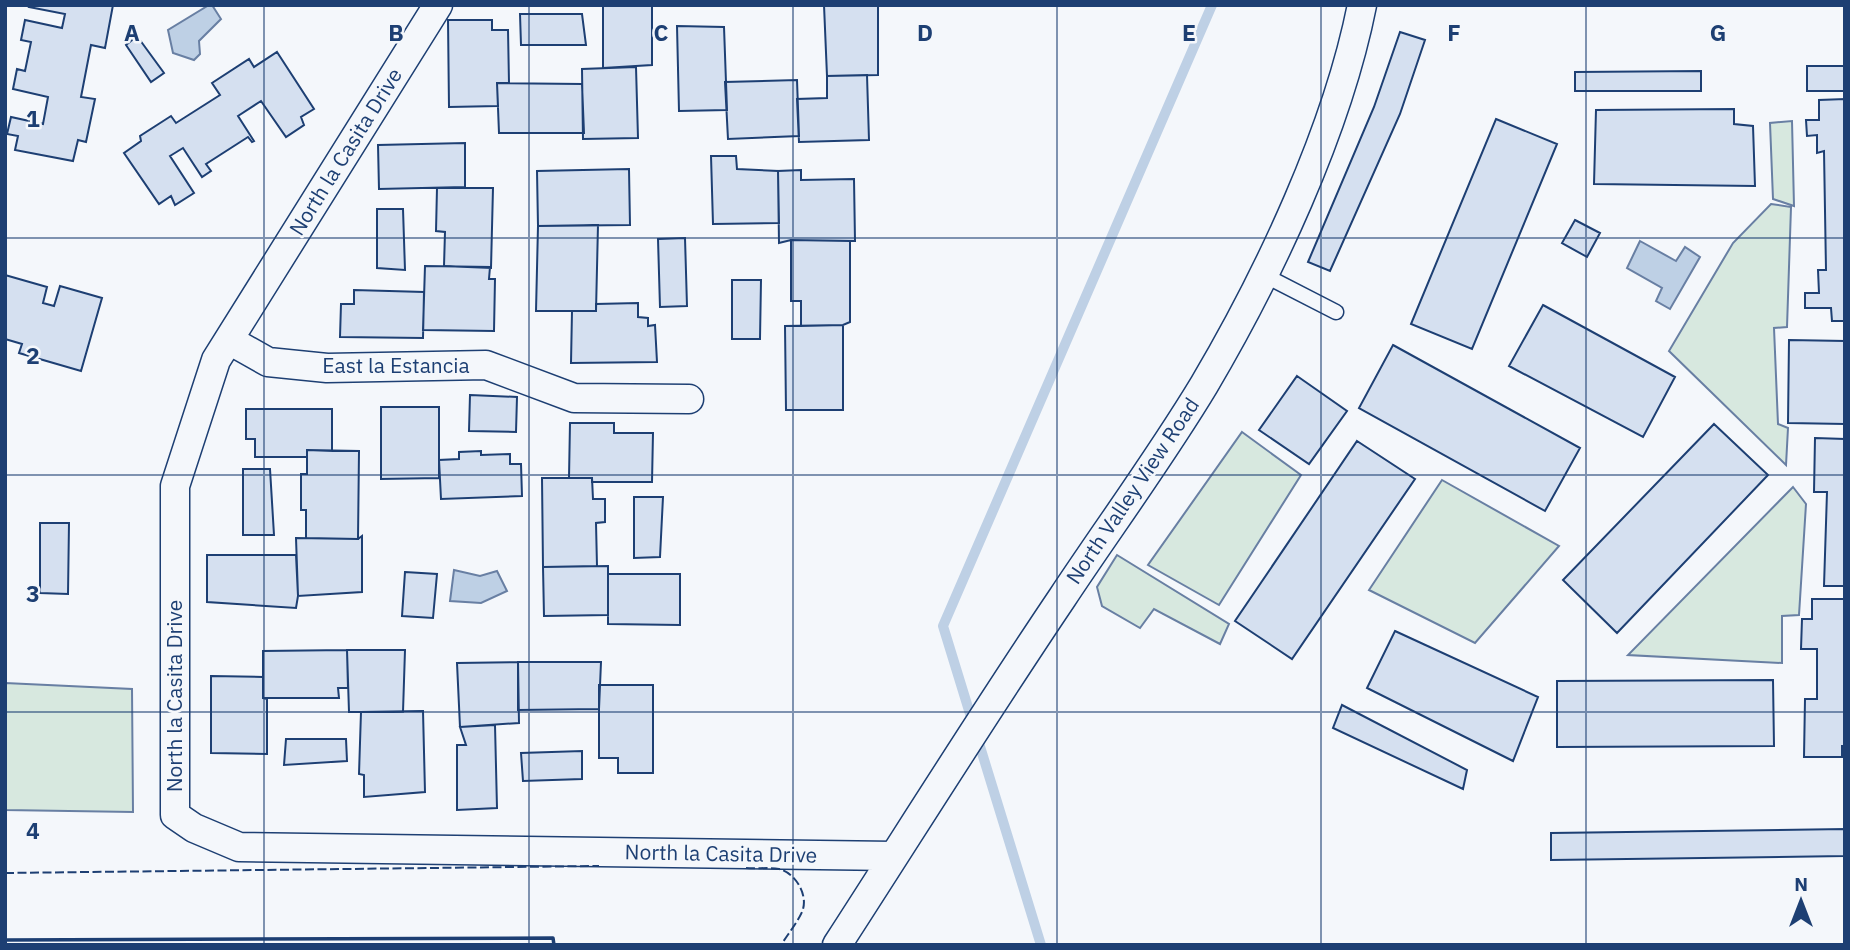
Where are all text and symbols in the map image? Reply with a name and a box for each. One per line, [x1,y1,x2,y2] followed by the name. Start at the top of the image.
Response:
[124,17,140,47] text: A
[388,17,404,47] text: B
[654,17,669,47] text: C
[917,17,933,47] text: D
[1182,17,1196,47] text: E
[1447,17,1461,47] text: F
[1710,17,1726,47] text: G
[282,62,408,241] street label: North la Casita Drive
[26,103,40,133] text: 1
[26,340,40,370] text: 2
[322,351,470,379] street label: East la Estancia
[1059,392,1205,589] street label: North Valley View Road
[26,578,40,608] text: 3
[160,600,188,792] street label: North la Casita Drive
[26,815,40,845] text: 4
[625,837,818,869] street label: North la Casita Drive
[1766,866,1836,936] north arrow
[1794,872,1808,896] text: N

